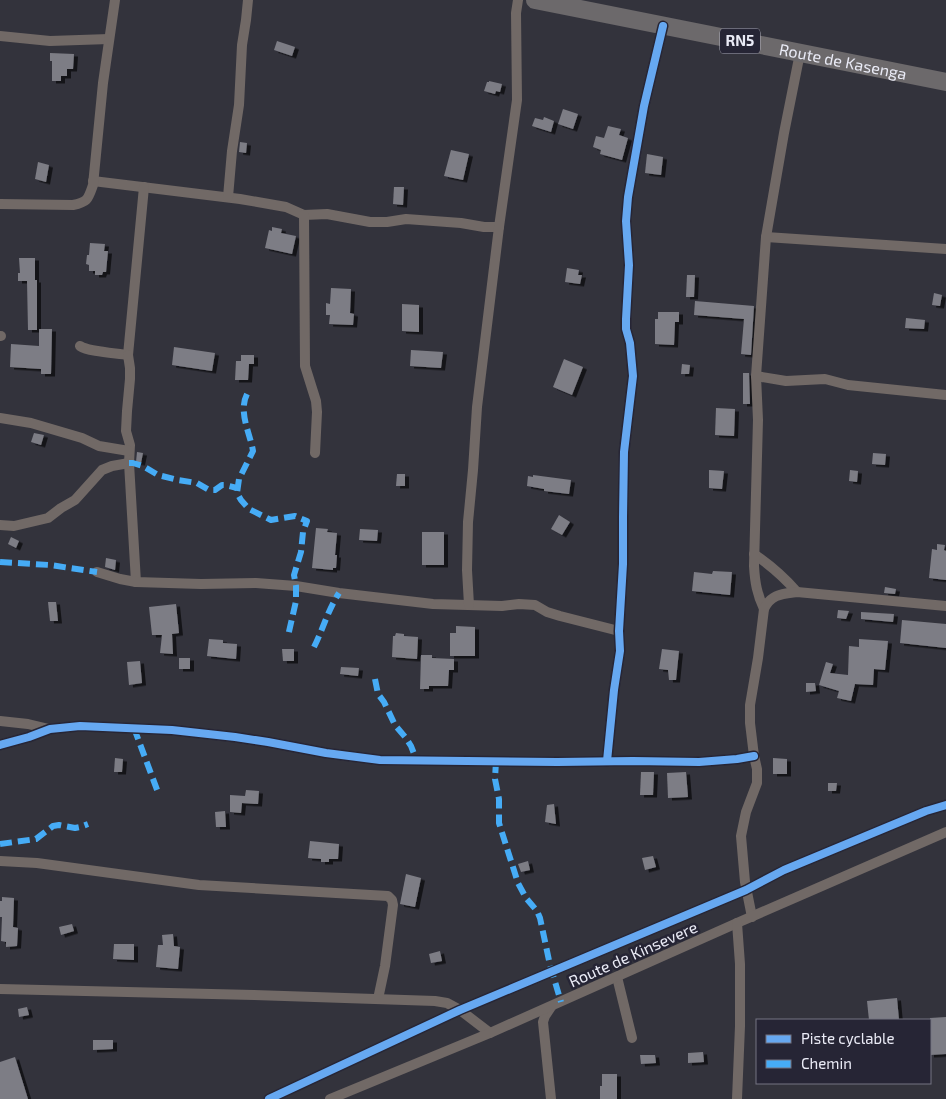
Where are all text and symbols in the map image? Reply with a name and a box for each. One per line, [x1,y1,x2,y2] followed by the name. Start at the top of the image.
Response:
[720,28,760,54] road number: RN5
[778,39,908,83] street label: Route de Kasenga
[566,917,700,990] street label: Route de Kinsevere
[756,1019,931,1084] legend
[801,1029,895,1047] text: Piste cyclable
[801,1054,852,1072] text: Chemin

